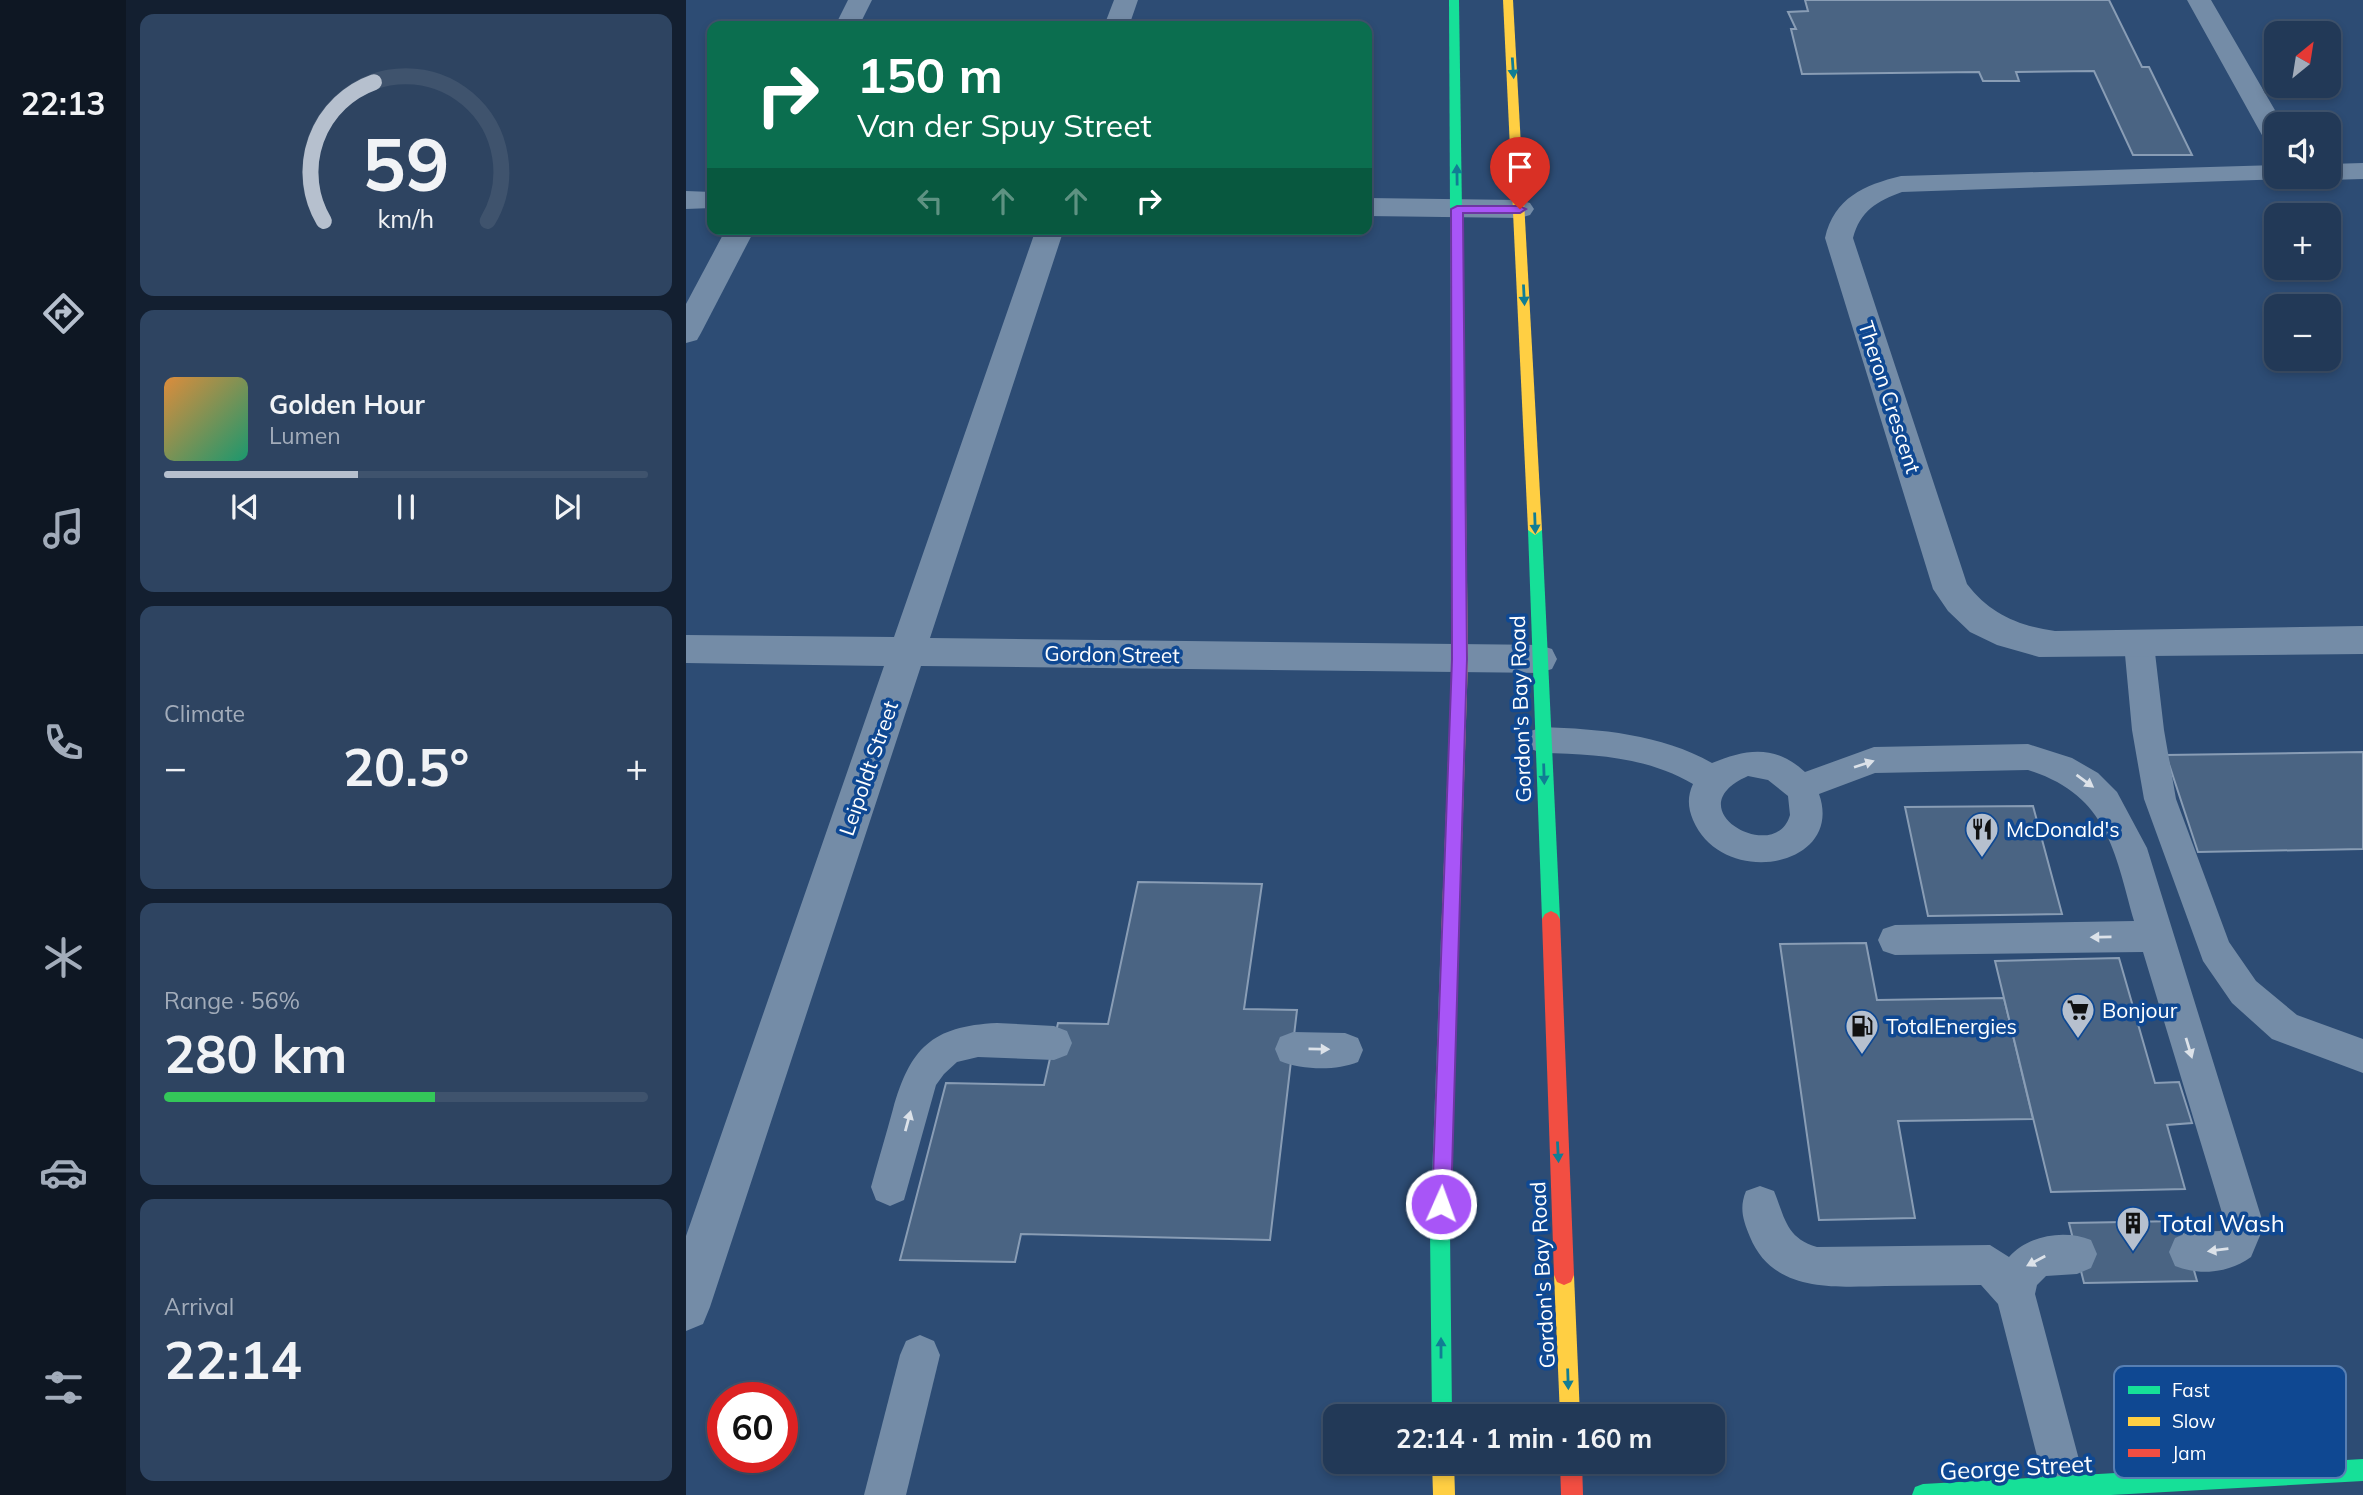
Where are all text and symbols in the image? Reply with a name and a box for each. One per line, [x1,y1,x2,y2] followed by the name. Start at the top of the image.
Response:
[2264,21,2342,98] north arrow
[2264,21,2341,371] map controls
[857,44,1003,105] text: 150 m
[742,49,833,140] icon: right
[1507,57,1518,79] one-way arrow
[21,83,105,123] text: 22:13
[857,105,1152,145] text: Van der Spuy Street
[2264,112,2341,189] button: sound
[362,118,450,209] text: 59
[1490,137,1550,209] pin
[1501,148,1539,186] icon: arrive
[1451,163,1463,185] one-way arrow
[911,182,949,220] icon: left
[984,182,1022,220] icon: ahead
[1057,182,1095,220] icon: ahead
[1130,182,1168,220] icon: right
[378,203,434,234] text: km/h
[2264,203,2341,280] button: +
[1519,285,1530,307] one-way arrow
[39,289,88,338] icon: directions
[2264,294,2341,371] button: −
[1853,318,1927,476] street label: Theron Crescent
[269,388,425,421] text: Golden Hour
[269,421,341,450] text: Lumen
[226,488,264,526] icon: previous
[387,488,425,526] icon: pause
[548,488,586,526] icon: next
[39,504,88,553] icon: music
[1529,512,1540,534] one-way arrow
[1504,615,1536,803] street label: Gordon's Bay Road
[1044,640,1180,668] street label: Gordon Street
[833,697,903,839] street label: Leipoldt Street
[164,699,245,728] text: Climate
[39,718,88,767] icon: phone
[343,734,469,799] text: 20.5°
[164,743,187,791] text: −
[625,743,648,791] text: +
[1854,758,1875,769] one-way arrow
[1538,764,1549,786] one-way arrow
[2076,774,2094,788] one-way arrow
[1963,810,2001,859] restaurant icon: McDonald's
[2006,816,2120,842] place label: McDonald's
[2090,931,2112,943] one-way arrow
[39,933,88,982] icon: climate
[164,986,300,1015] text: Range · 56%
[2059,991,2097,1040] supermarket icon: Bonjour
[2102,997,2178,1023] place label: Bonjour
[1843,1007,1881,1056] fuel station icon: TotalEnergies
[1886,1013,2017,1039] place label: TotalEnergies
[164,1021,347,1086] text: 280 km
[2185,1038,2195,1059] one-way arrow
[1308,1044,1330,1055] one-way arrow
[904,1110,914,1131] one-way arrow
[1553,1141,1564,1163] one-way arrow
[39,1148,88,1197] icon: car
[1404,1167,1478,1241] position arrow
[1524,1181,1560,1369] street label: Gordon's Bay Road
[2114,1204,2152,1253] building icon: Total Wash
[2158,1208,2285,1238] place label: Total Wash
[2207,1245,2229,1256] one-way arrow
[2027,1255,2046,1267] one-way arrow
[164,1292,234,1321] text: Arrival
[164,1327,302,1392] text: 22:14
[1435,1336,1447,1358] one-way arrow
[39,1363,88,1412] icon: filters
[2114,1366,2346,1478] legend
[1563,1369,1574,1391] one-way arrow
[2172,1378,2210,1402] text: Fast
[707,1382,798,1473] speed limit sign: 60
[2172,1409,2216,1433] text: Slow
[1396,1422,1652,1455] text: 22:14 · 1 min · 160 m
[2172,1441,2206,1465] text: Jam
[1939,1448,2093,1486] street label: George Street

